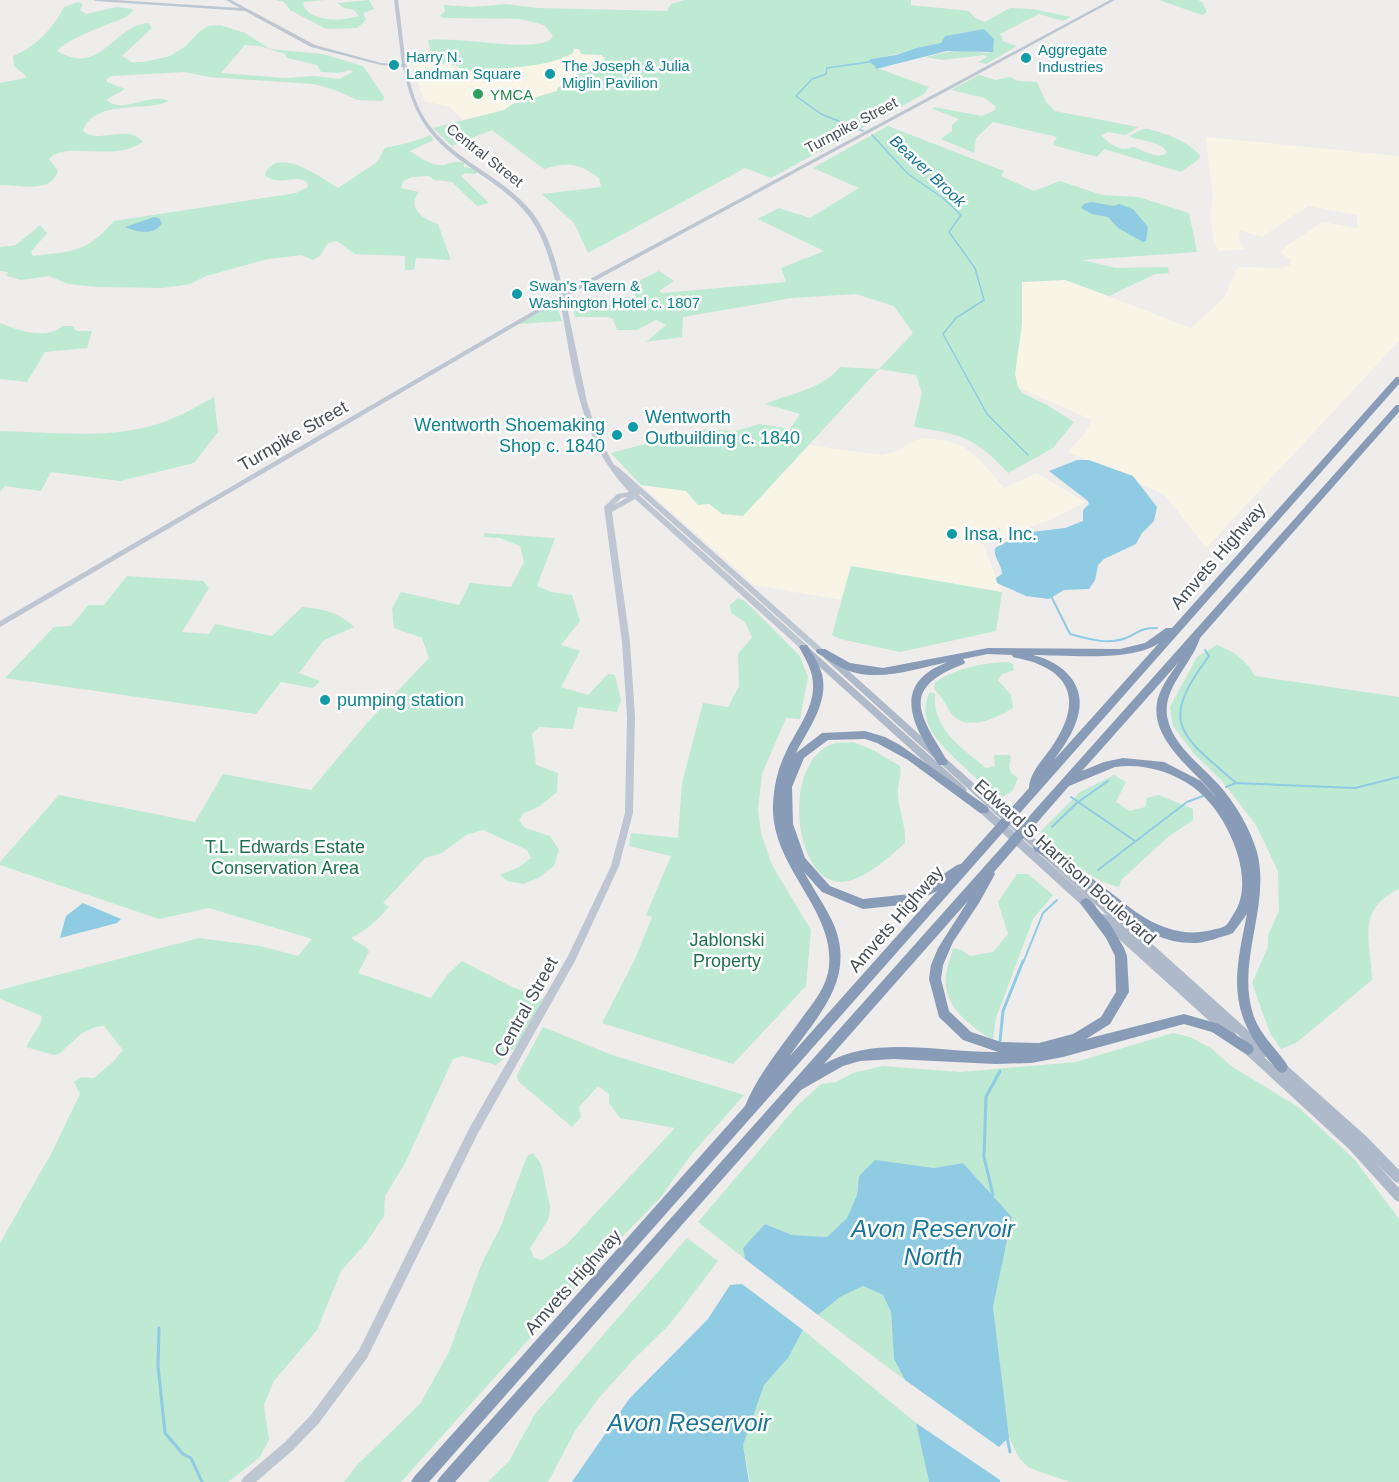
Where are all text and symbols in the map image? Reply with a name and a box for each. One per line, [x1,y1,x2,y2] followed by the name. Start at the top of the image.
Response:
[1038,41,1107,75] place label: Aggregate Industries
[406,48,521,82] place label: Harry N. Landman Square
[1019,51,1033,65] marker: Aggregate Industries
[562,57,690,91] place label: The Joseph & Julia Miglin Pavilion
[387,58,401,72] marker: Harry N. Landman Square
[543,67,557,81] marker: The Joseph & Julia Miglin Pavilion
[490,86,533,103] place label: YMCA
[471,87,485,101] marker: YMCA
[802,93,901,156] street label: Turnpike Street
[443,120,527,191] street label: Central Street
[887,132,970,211] water label: Beaver Brook
[529,277,700,311] place label: Swan's Tavern & Washington Hotel c. 1807
[510,287,524,301] marker: Swan's Tavern & Washington Hotel c. 1807
[235,397,351,475] street label: Turnpike Street
[645,407,800,448] place label: Wentworth Outbuilding c. 1840
[414,415,605,456] place label: Wentworth Shoemaking Shop c. 1840
[626,420,640,434] marker: Wentworth Outbuilding c. 1840
[610,428,624,442] marker: Wentworth Shoemaking Shop c. 1840
[1166,499,1270,613] street label: Amvets Highway
[964,524,1037,544] place label: Insa, Inc.
[945,527,959,541] marker: Insa, Inc.
[337,690,464,710] place label: pumping station
[318,693,332,707] marker: pumping station
[970,775,1160,949] street label: Edward S Harrison Boulevard
[205,837,365,878] park label: T.L. Edwards Estate Conservation Area
[844,862,948,976] street label: Amvets Highway
[689,930,765,971] park label: Jablonski Property
[490,954,562,1060] street label: Central Street
[849,1215,1016,1270] water label: Avon Reservoir North
[521,1226,625,1338] street label: Amvets Highway
[605,1409,772,1436] water label: Avon Reservoir

